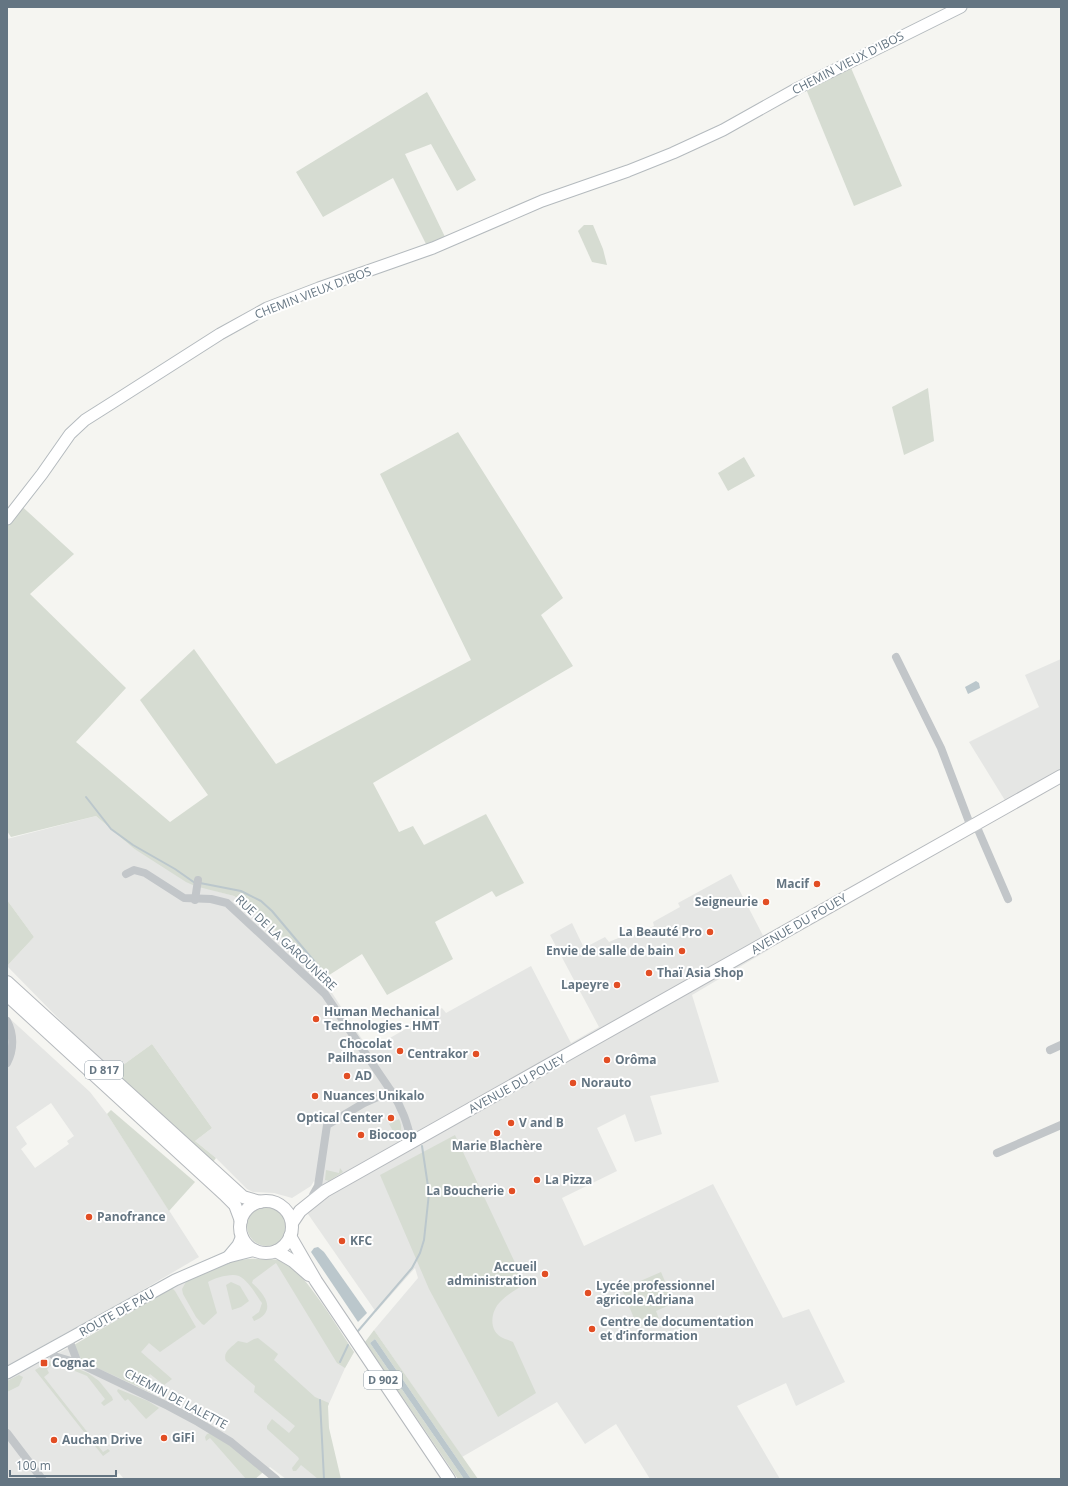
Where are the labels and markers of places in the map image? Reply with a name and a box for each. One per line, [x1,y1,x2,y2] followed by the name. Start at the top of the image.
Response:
[776,875,810,892] place label: Macif
[812,879,822,889] marker: Macif
[695,893,758,910] place label: Seigneurie
[761,897,771,907] marker: Seigneurie
[619,923,702,940] place label: La Beauté Pro
[705,927,715,937] marker: La Beauté Pro
[546,942,674,959] place label: Envie de salle de bain
[677,946,687,956] marker: Envie de salle de bain
[657,964,744,981] place label: Thaï Asia Shop
[644,968,654,978] marker: Thaï Asia Shop
[561,976,609,993] place label: Lapeyre
[612,980,622,990] marker: Lapeyre
[324,1003,440,1034] place label: Human Mechanical Technologies - HMT
[311,1014,321,1024] marker: Human Mechanical Technologies - HMT
[328,1035,392,1066] place label: Chocolat Pailhasson
[407,1045,469,1062] place label: Centrakor
[395,1046,405,1056] marker: Chocolat Pailhasson
[471,1049,481,1059] marker: Centrakor
[615,1051,656,1068] place label: Orôma
[602,1055,612,1065] marker: Orôma
[355,1067,372,1084] place label: AD
[342,1071,352,1081] marker: AD
[581,1074,631,1091] place label: Norauto
[568,1078,578,1088] marker: Norauto
[323,1087,425,1104] place label: Nuances Unikalo
[310,1091,320,1101] marker: Nuances Unikalo
[296,1109,384,1126] place label: Optical Center
[386,1113,396,1123] marker: Optical Center
[519,1114,564,1131] place label: V and B
[506,1118,516,1128] marker: V and B
[369,1126,417,1143] place label: Biocoop
[492,1128,502,1138] marker: Marie Blachère
[356,1130,366,1140] marker: Biocoop
[452,1137,542,1154] place label: Marie Blachère
[545,1171,592,1188] place label: La Pizza
[532,1175,542,1185] marker: La Pizza
[426,1182,504,1199] place label: La Boucherie
[507,1186,517,1196] marker: La Boucherie
[97,1208,166,1225] place label: Panofrance
[84,1212,94,1222] marker: Panofrance
[350,1232,373,1249] place label: KFC
[337,1236,347,1246] marker: KFC
[447,1258,537,1289] place label: Accueil administration
[540,1269,550,1279] marker: Accueil administration
[596,1277,715,1308] place label: Lycée professionnel agricole Adriana
[583,1288,593,1298] marker: Lycée professionnel agricole Adriana
[600,1313,754,1344] place label: Centre de documentation et d’information
[587,1324,597,1334] marker: Centre de documentation et d’information
[52,1354,95,1371] place label: Cognac
[39,1358,49,1368] marker: Cognac
[172,1429,195,1446] place label: GiFi
[62,1431,142,1448] place label: Auchan Drive
[159,1433,169,1443] marker: GiFi
[49,1435,59,1445] marker: Auchan Drive

